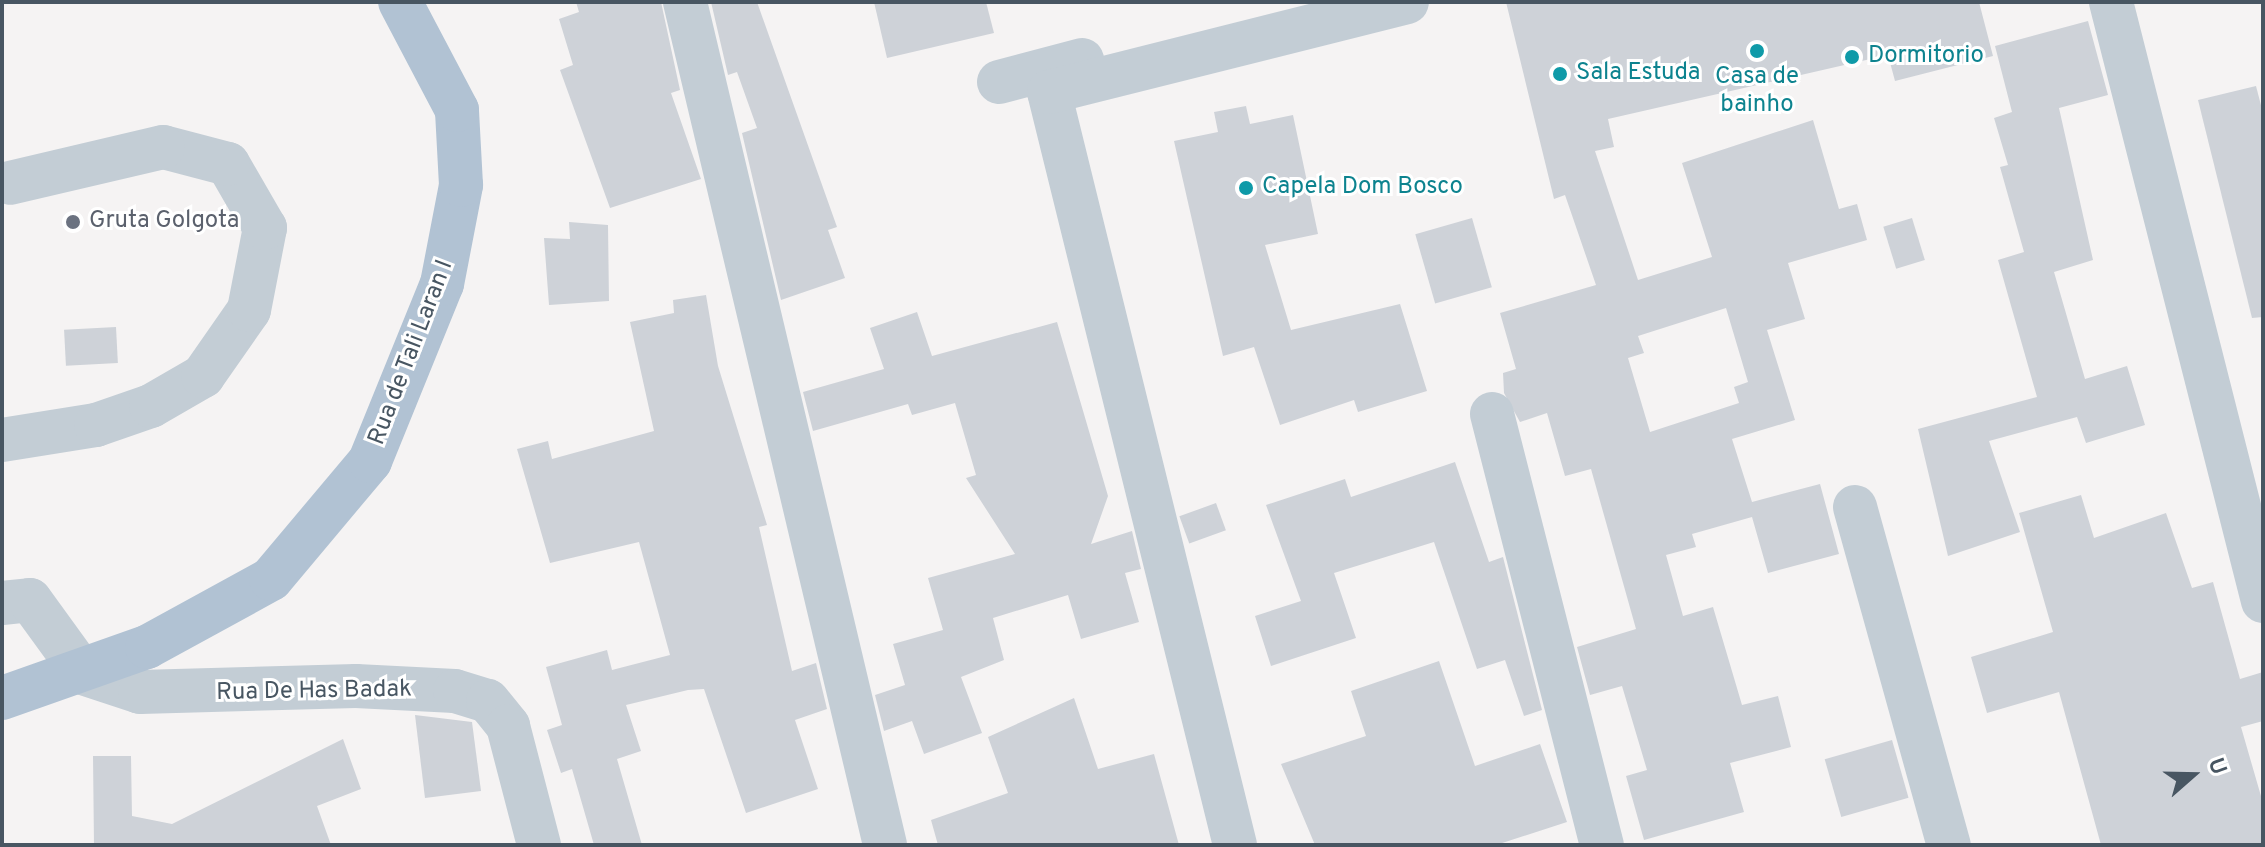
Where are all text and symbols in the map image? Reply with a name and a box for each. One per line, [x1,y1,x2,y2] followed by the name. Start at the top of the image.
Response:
[1748,42,1766,60] marker: Casa de bainho
[1868,43,1984,71] place label: Dormitorio
[1843,48,1861,66] marker: Dormitorio
[1576,60,1700,88] place label: Sala Estuda
[1715,64,1799,120] place label: Casa de bainho
[1551,65,1569,83] marker: Sala Estuda
[1262,174,1463,202] place label: Capela Dom Bosco
[1237,179,1255,197] marker: Capela Dom Bosco
[89,208,239,236] place label: Gruta Golgota
[64,213,82,231] marker: Gruta Golgota
[363,256,461,450] street label: Rua de Tali Laran I
[216,676,412,708] street label: Rua De Has Badak
[2153,735,2233,815] north arrow
[2201,755,2231,779] text: U

